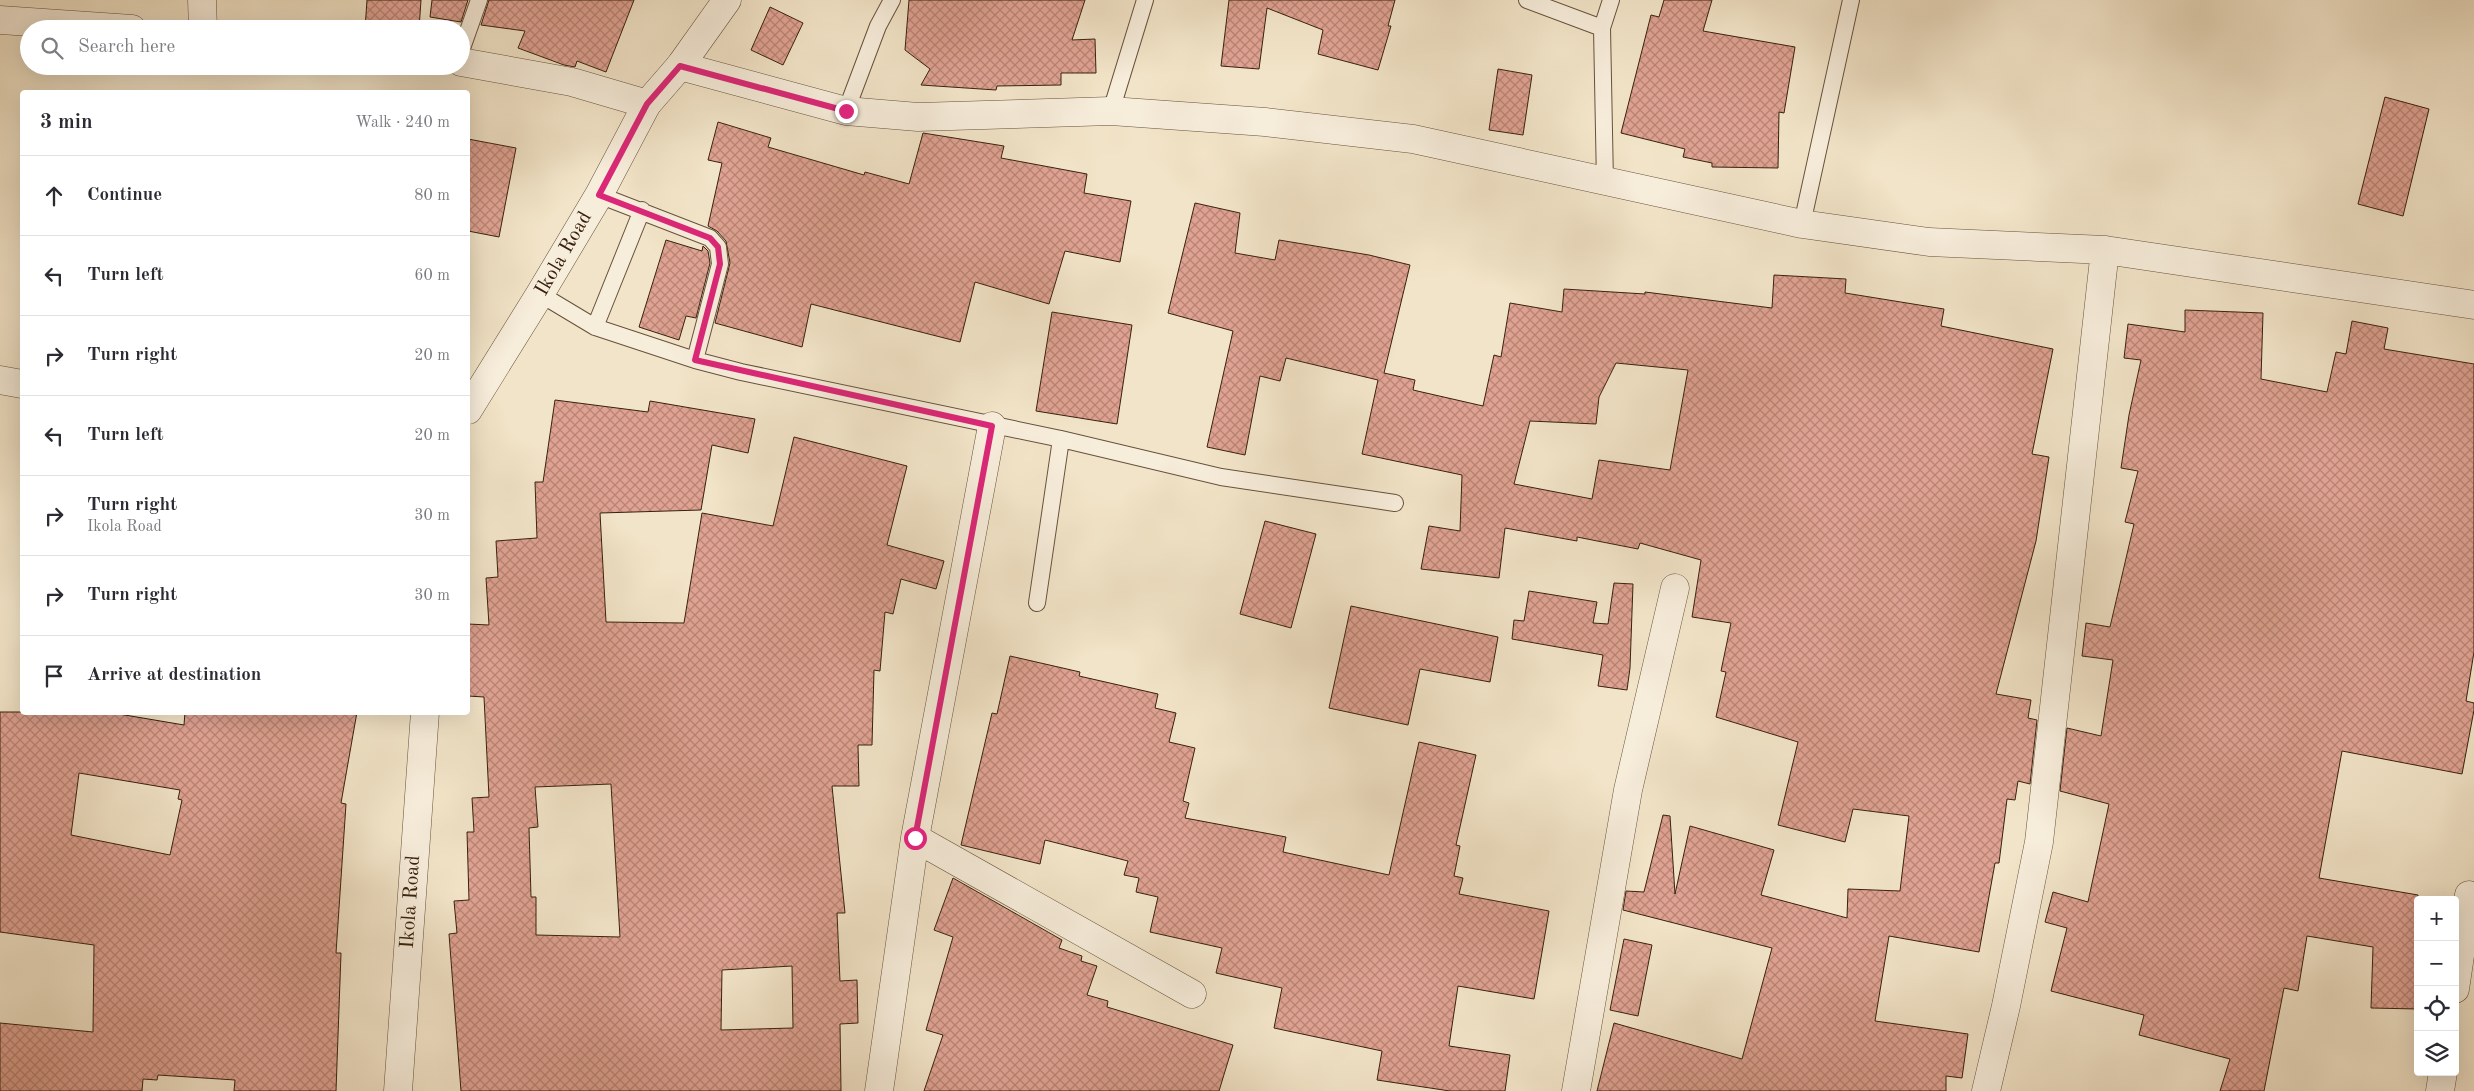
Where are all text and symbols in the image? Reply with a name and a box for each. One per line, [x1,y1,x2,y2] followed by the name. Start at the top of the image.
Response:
[20,20,470,75] search box
[38,34,66,62] icon: search
[78,38,175,57] text: Search here
[835,100,858,123] route end
[40,112,93,133] text: 3 min
[355,115,450,131] text: Walk · 240 m
[40,182,68,210] icon: ahead
[87,186,162,205] text: Continue
[414,188,450,204] text: 80 m
[532,208,596,300] street label: Ikola Road
[40,262,68,290] icon: left
[87,266,164,285] text: Turn left
[414,268,450,284] text: 60 m
[40,342,68,370] icon: right
[87,346,177,365] text: Turn right
[414,348,450,364] text: 20 m
[40,422,68,450] icon: left
[87,426,164,445] text: Turn left
[414,428,450,444] text: 20 m
[87,496,177,515] text: Turn right
[40,502,68,530] icon: right
[414,508,450,524] text: 30 m
[87,519,162,535] text: Ikola Road
[40,582,68,610] icon: right
[87,586,177,605] text: Turn right
[414,588,450,604] text: 30 m
[40,662,68,690] icon: arrive
[87,666,261,685] text: Arrive at destination
[904,827,927,850] route start
[398,855,424,949] street label: Ikola Road
[2414,896,2459,1076] map controls
[2414,896,2459,941] button: +
[2414,941,2459,986] button: −
[2414,986,2459,1031] button: locate
[2414,1031,2459,1076] button: layers

